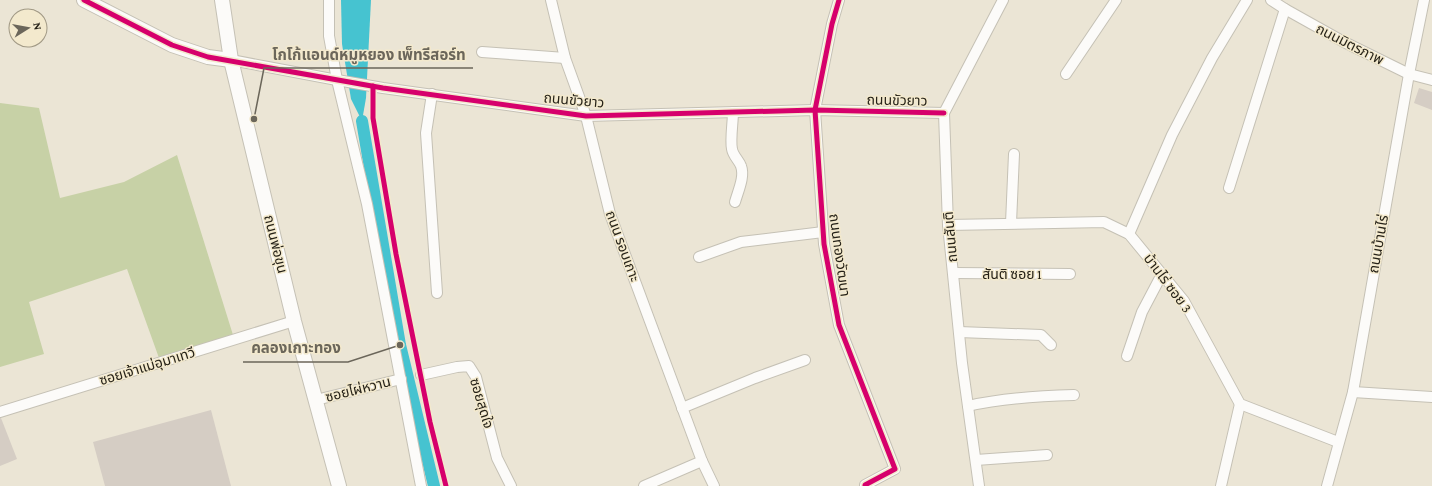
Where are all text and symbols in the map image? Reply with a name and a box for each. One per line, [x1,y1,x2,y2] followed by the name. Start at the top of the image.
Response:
[8,8,48,48] north arrow
[1313,20,1387,68] street label: ถนนมิตรภาพ
[31,21,45,31] text: N
[264,41,473,68] callout: โกโก้แอนด์หมูหยอง เพ็ทรีสอร์ท
[272,46,466,65] text: โกโก้แอนด์หมูหยอง เพ็ทรีสอร์ท
[543,89,605,111] street label: ถนนขัวยาว
[866,91,928,109] street label: ถนนขัวยาว
[603,208,643,284] street label: ถนน รอบเกาะ
[940,211,960,263] street label: ถนนสันติ
[260,213,291,275] street label: ถนนพ่อขุน
[826,213,854,297] street label: ถนนทองวัฒนา
[1365,213,1391,275] street label: ถนนบ้านไร่
[1141,250,1195,316] street label: บ้านไร่ ซอย 3
[982,266,1042,282] street label: สันติ ซอย 1
[243,335,348,362] callout: คลองเกาะทอง
[251,340,341,356] text: คลองเกาะทอง
[97,344,197,389] street label: ซอยเจ้าแม่อุมาเทวี
[324,373,392,405] street label: ซอยไผ่หวาน
[466,376,497,430] street label: ซอยสุดใจ

